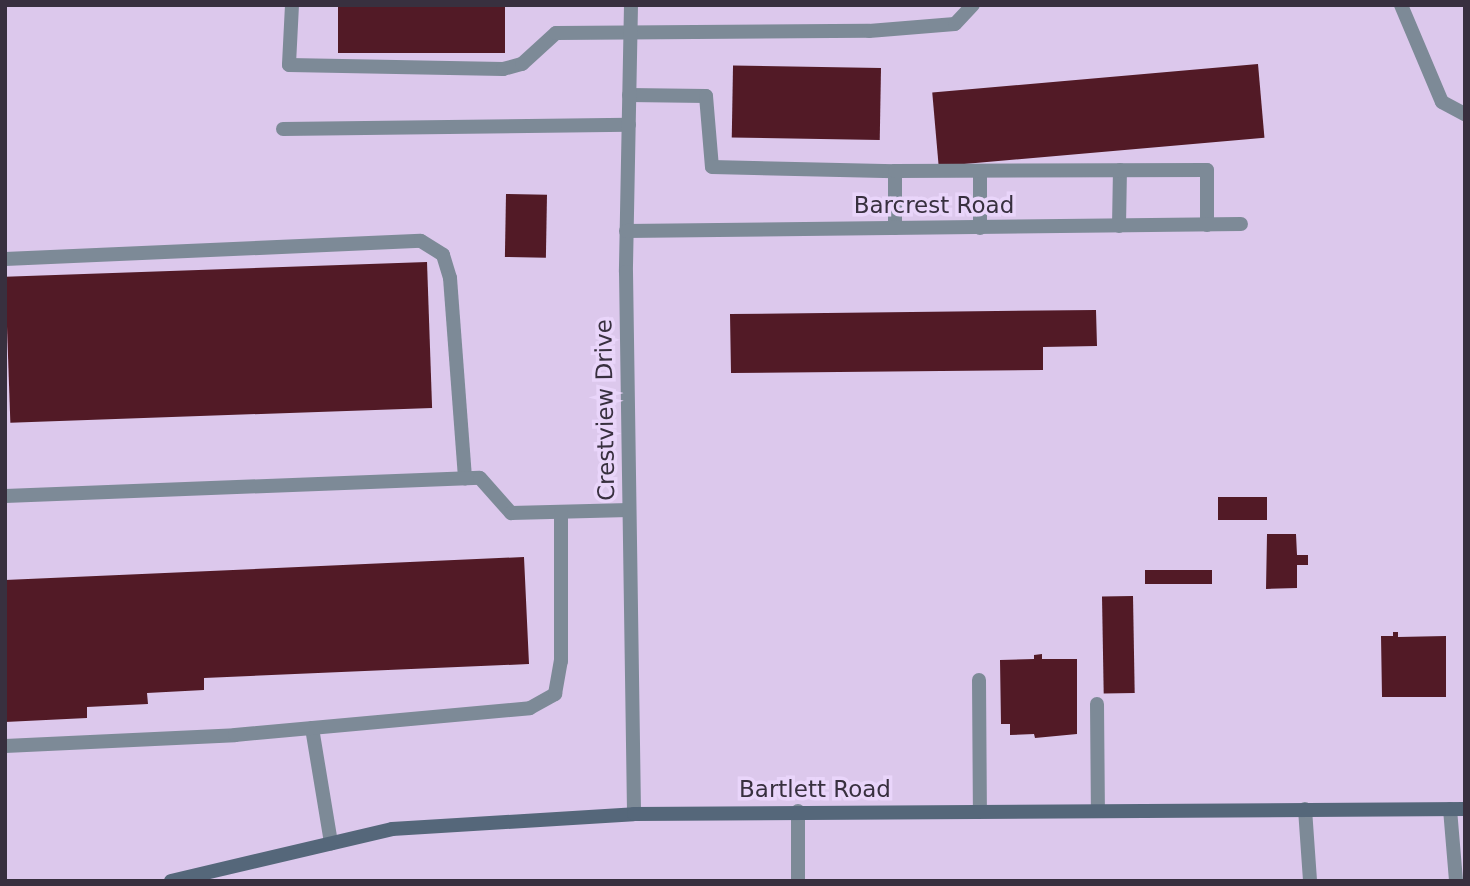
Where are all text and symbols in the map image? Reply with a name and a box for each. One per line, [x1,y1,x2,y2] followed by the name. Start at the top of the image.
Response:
[854,191,1014,219] street label: Barcrest Road
[590,319,620,501] street label: Crestview Drive
[739,775,891,803] street label: Bartlett Road

